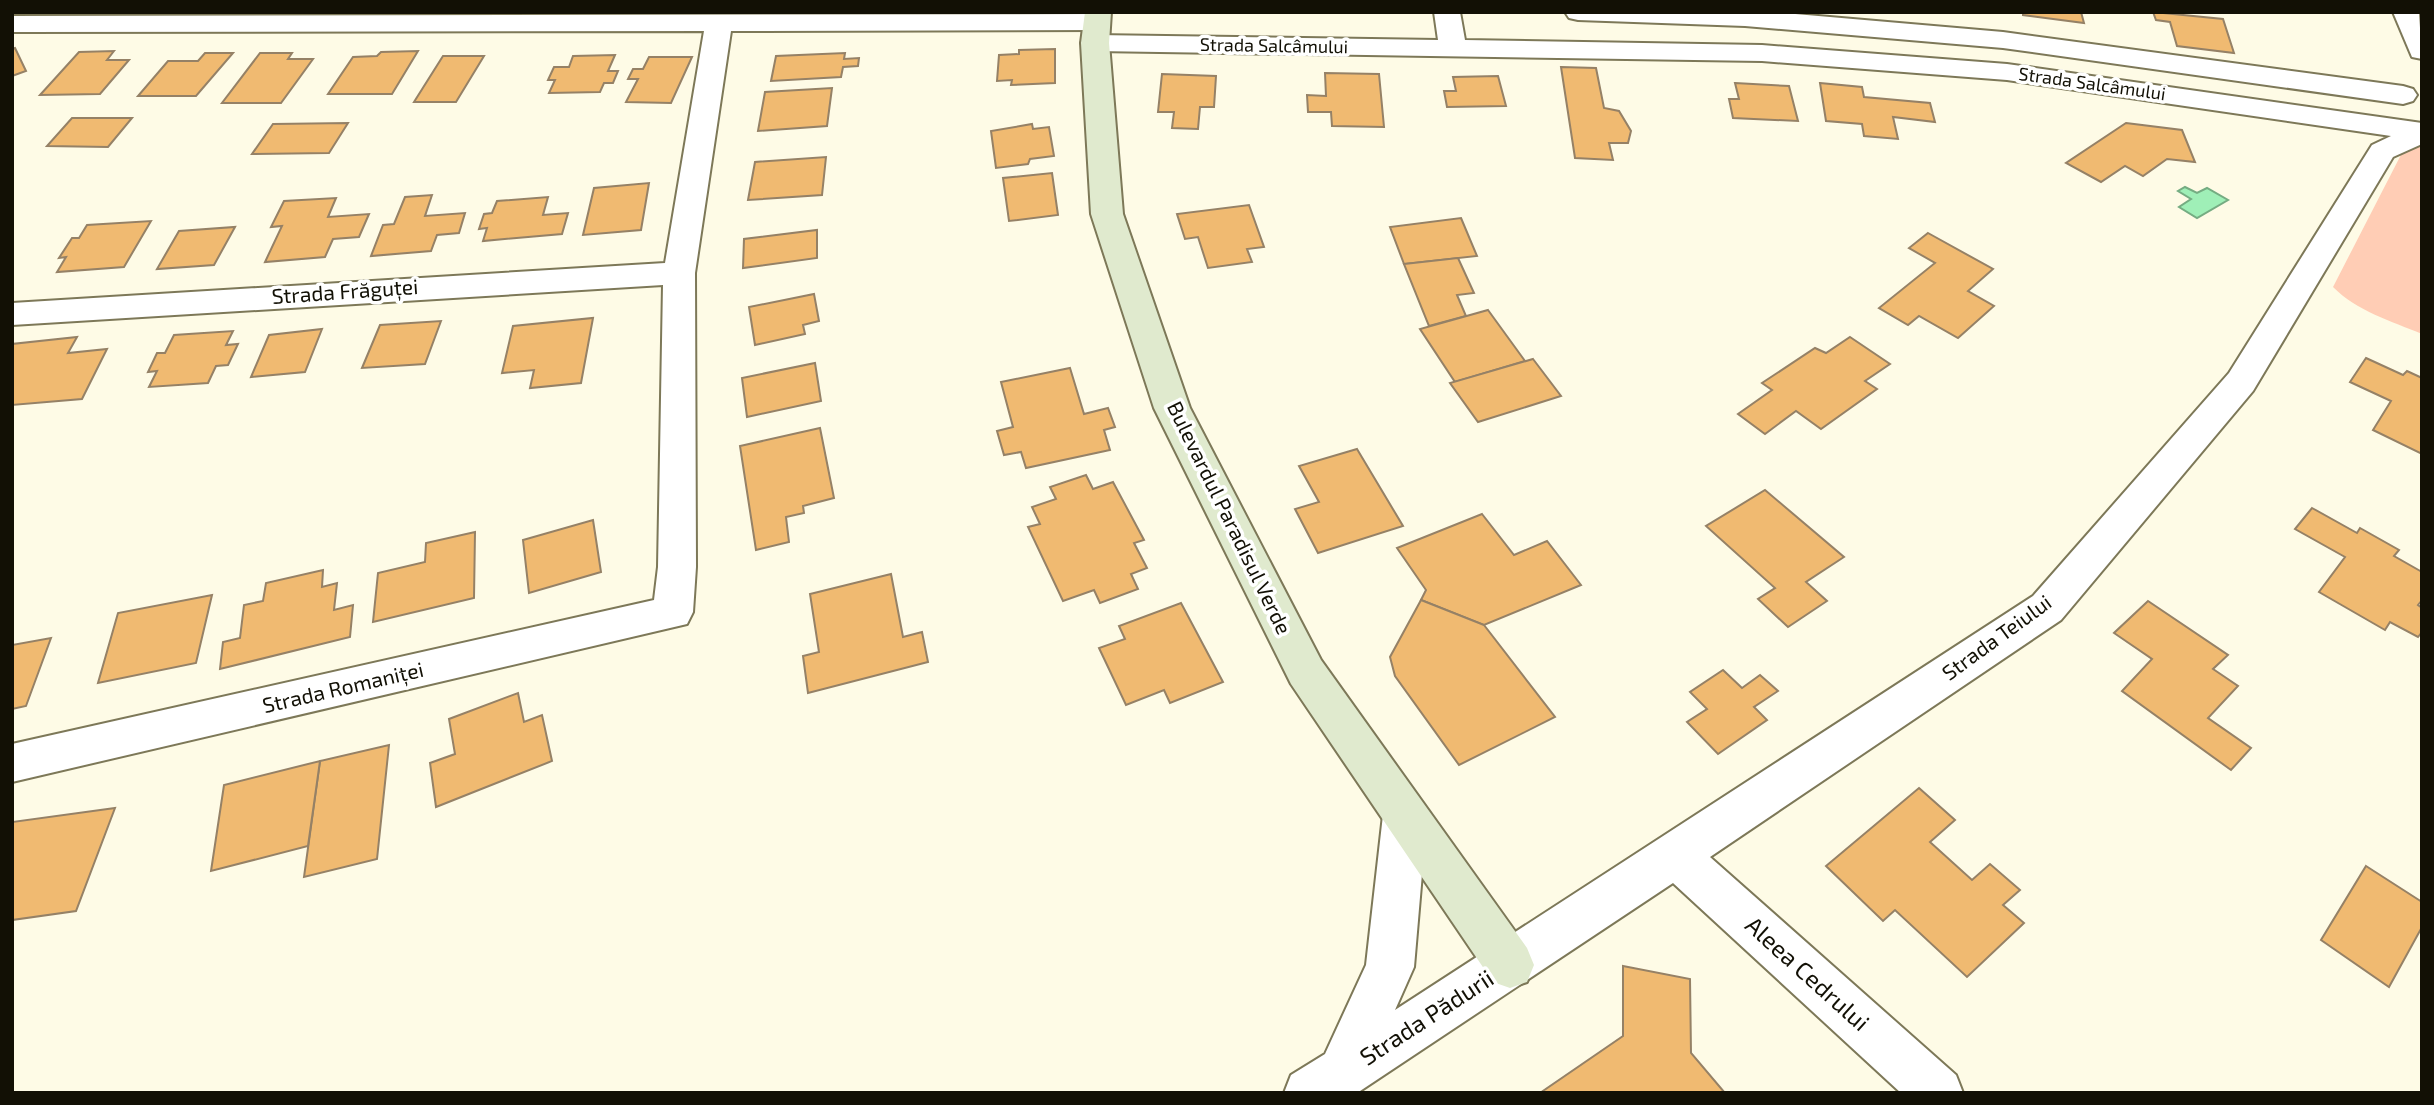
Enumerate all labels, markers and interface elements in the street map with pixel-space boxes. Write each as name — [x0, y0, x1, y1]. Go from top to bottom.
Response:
street label: Strada Salcâmului — [1200, 33, 1348, 57]
street label: Strada Salcâmului — [2017, 62, 2167, 104]
street label: Strada Frăguței — [271, 273, 419, 310]
street label: Bulevardul Paradisul Verde — [1163, 397, 1298, 638]
street label: Strada Teiului — [1937, 589, 2056, 685]
street label: Strada Romaniței — [260, 656, 426, 719]
street label: Aleea Cedrului — [1740, 910, 1876, 1036]
street label: Strada Pădurii — [1354, 963, 1499, 1071]

